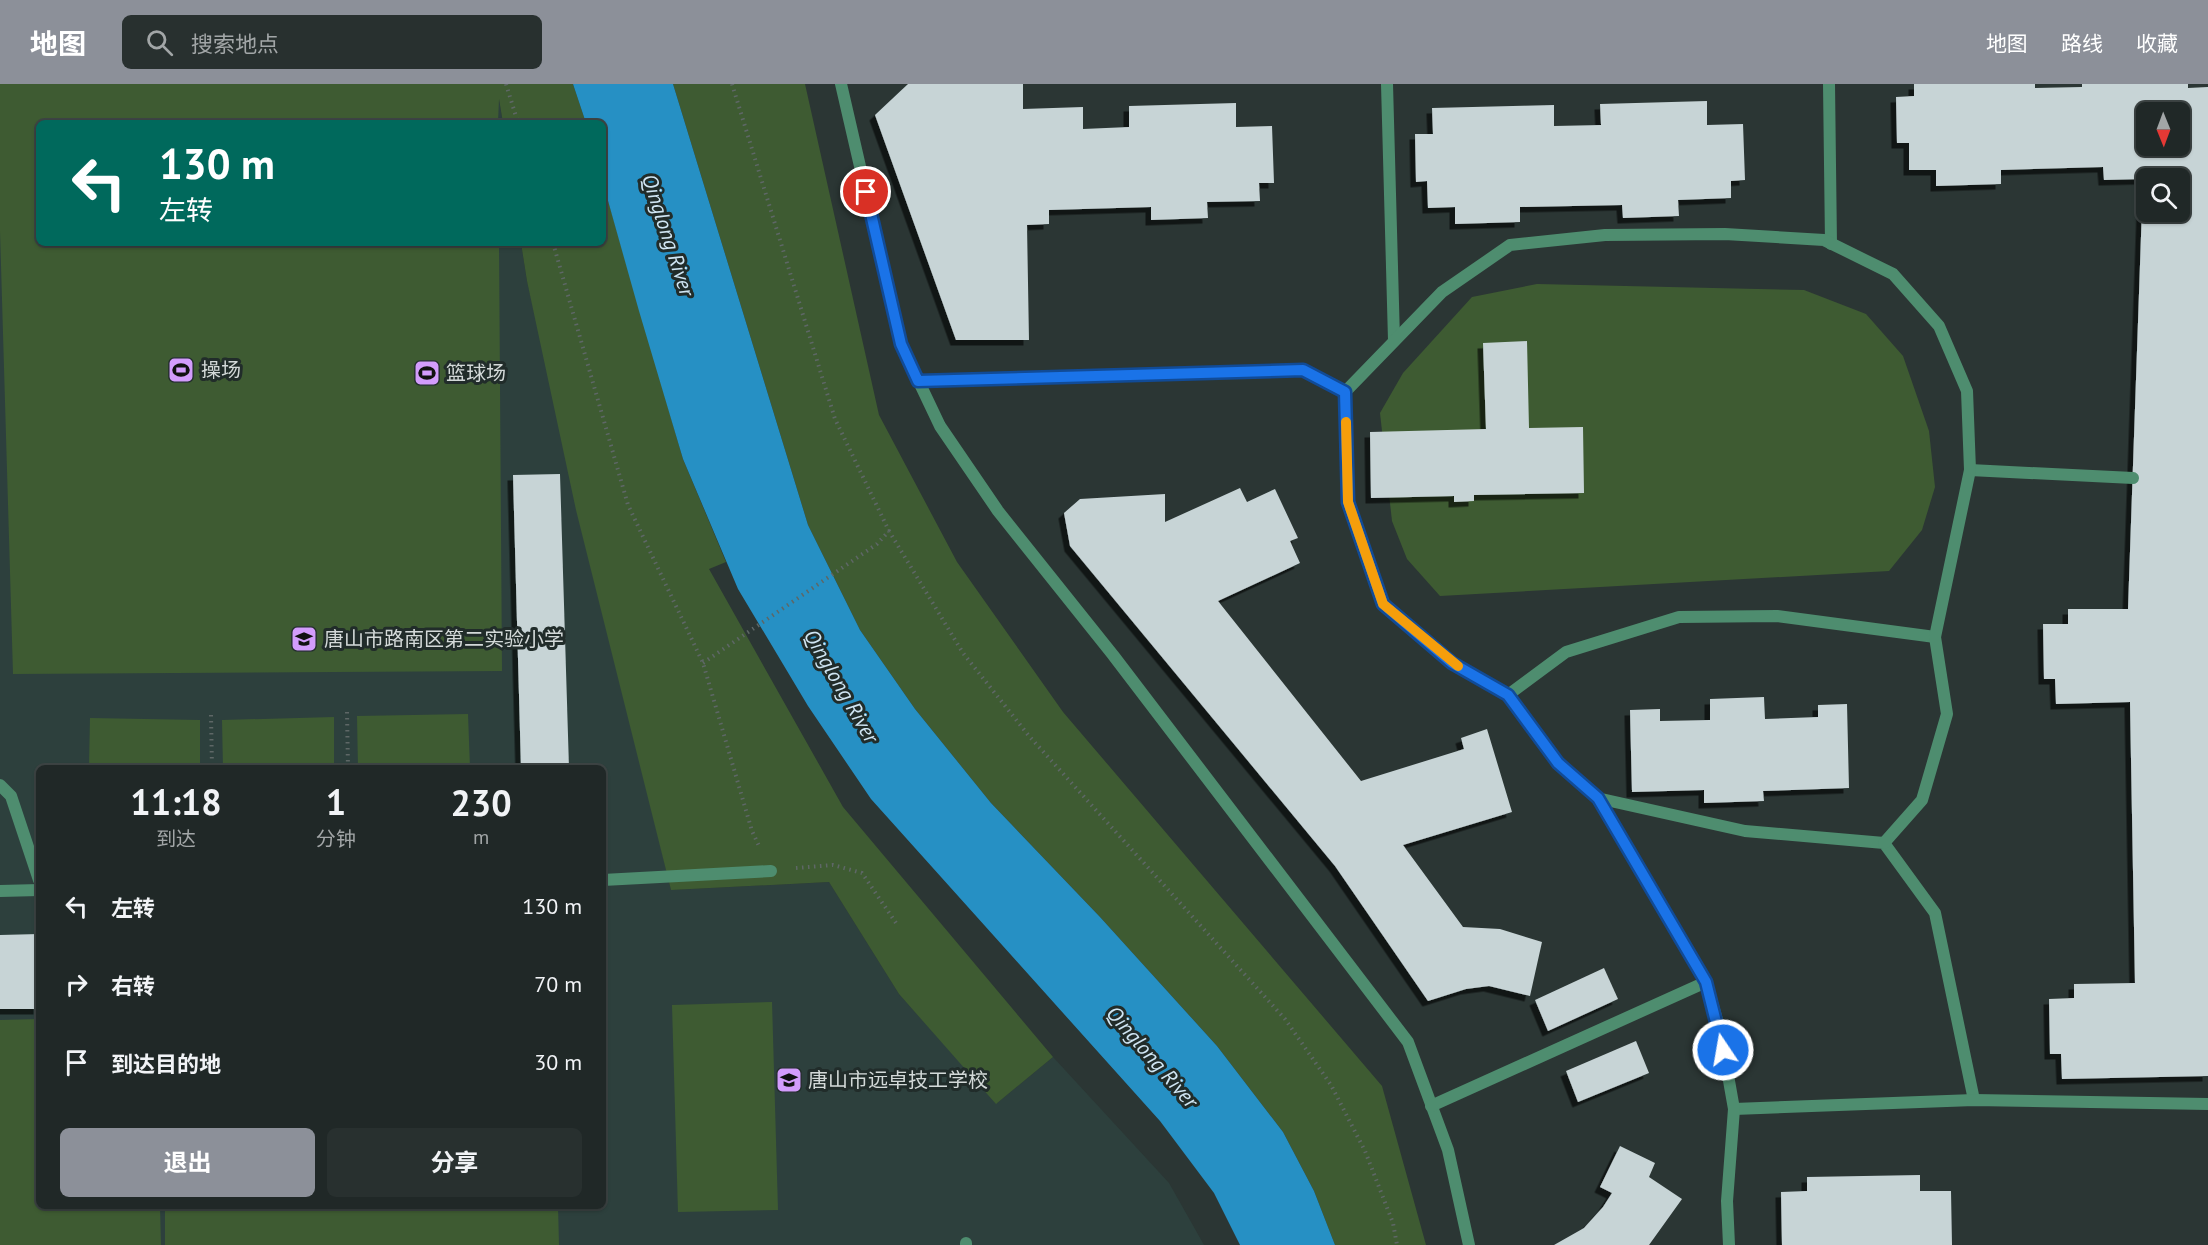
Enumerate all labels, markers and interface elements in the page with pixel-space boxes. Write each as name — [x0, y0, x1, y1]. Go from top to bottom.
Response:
search box — [122, 15, 542, 69]
text: 地图 — [30, 25, 86, 62]
icon: search — [143, 26, 176, 59]
text: 搜索地点 — [191, 30, 279, 58]
text: 地图 — [1986, 30, 2028, 57]
text: 路线 — [2061, 30, 2103, 57]
text: 收藏 — [2136, 30, 2178, 57]
north arrow — [2136, 102, 2190, 156]
map controls — [2136, 102, 2190, 222]
text: 130 m — [159, 136, 275, 191]
icon: left — [60, 144, 138, 222]
pin — [840, 166, 891, 217]
button: search — [2136, 168, 2190, 222]
water label: Qinglong River — [636, 170, 702, 301]
icon: arrive — [849, 175, 882, 208]
text: 左转 — [159, 193, 213, 227]
sports icon: 操场 — [166, 355, 196, 385]
place label: 操场 — [201, 357, 241, 383]
sports icon: 篮球场 — [412, 358, 442, 388]
place label: 篮球场 — [446, 360, 506, 386]
school or university icon: 唐山市路南区第二实验小学 — [289, 624, 319, 654]
water label: Qinglong River — [798, 624, 886, 749]
place label: 唐山市路南区第二实验小学 — [324, 626, 564, 652]
text: 11:18 — [130, 778, 222, 825]
text: 1 — [326, 778, 346, 825]
text: 230 — [450, 779, 512, 826]
text: m — [473, 824, 489, 850]
text: 到达 — [156, 826, 196, 852]
text: 分钟 — [316, 826, 356, 852]
icon: left — [60, 890, 93, 923]
text: 130 m — [522, 892, 582, 920]
text: 左转 — [111, 894, 155, 922]
icon: right — [60, 968, 93, 1001]
text: 70 m — [534, 970, 582, 998]
text: 右转 — [111, 972, 155, 1000]
water label: Qinglong River — [1101, 1000, 1205, 1115]
position arrow — [1691, 1018, 1755, 1082]
icon: arrive — [60, 1046, 93, 1079]
text: 30 m — [534, 1048, 582, 1076]
text: 到达目的地 — [111, 1050, 221, 1078]
school or university icon: 唐山市远卓技工学校 — [774, 1065, 804, 1095]
place label: 唐山市远卓技工学校 — [808, 1067, 988, 1093]
button: 退出 — [60, 1128, 315, 1197]
button: 分享 — [327, 1128, 582, 1197]

